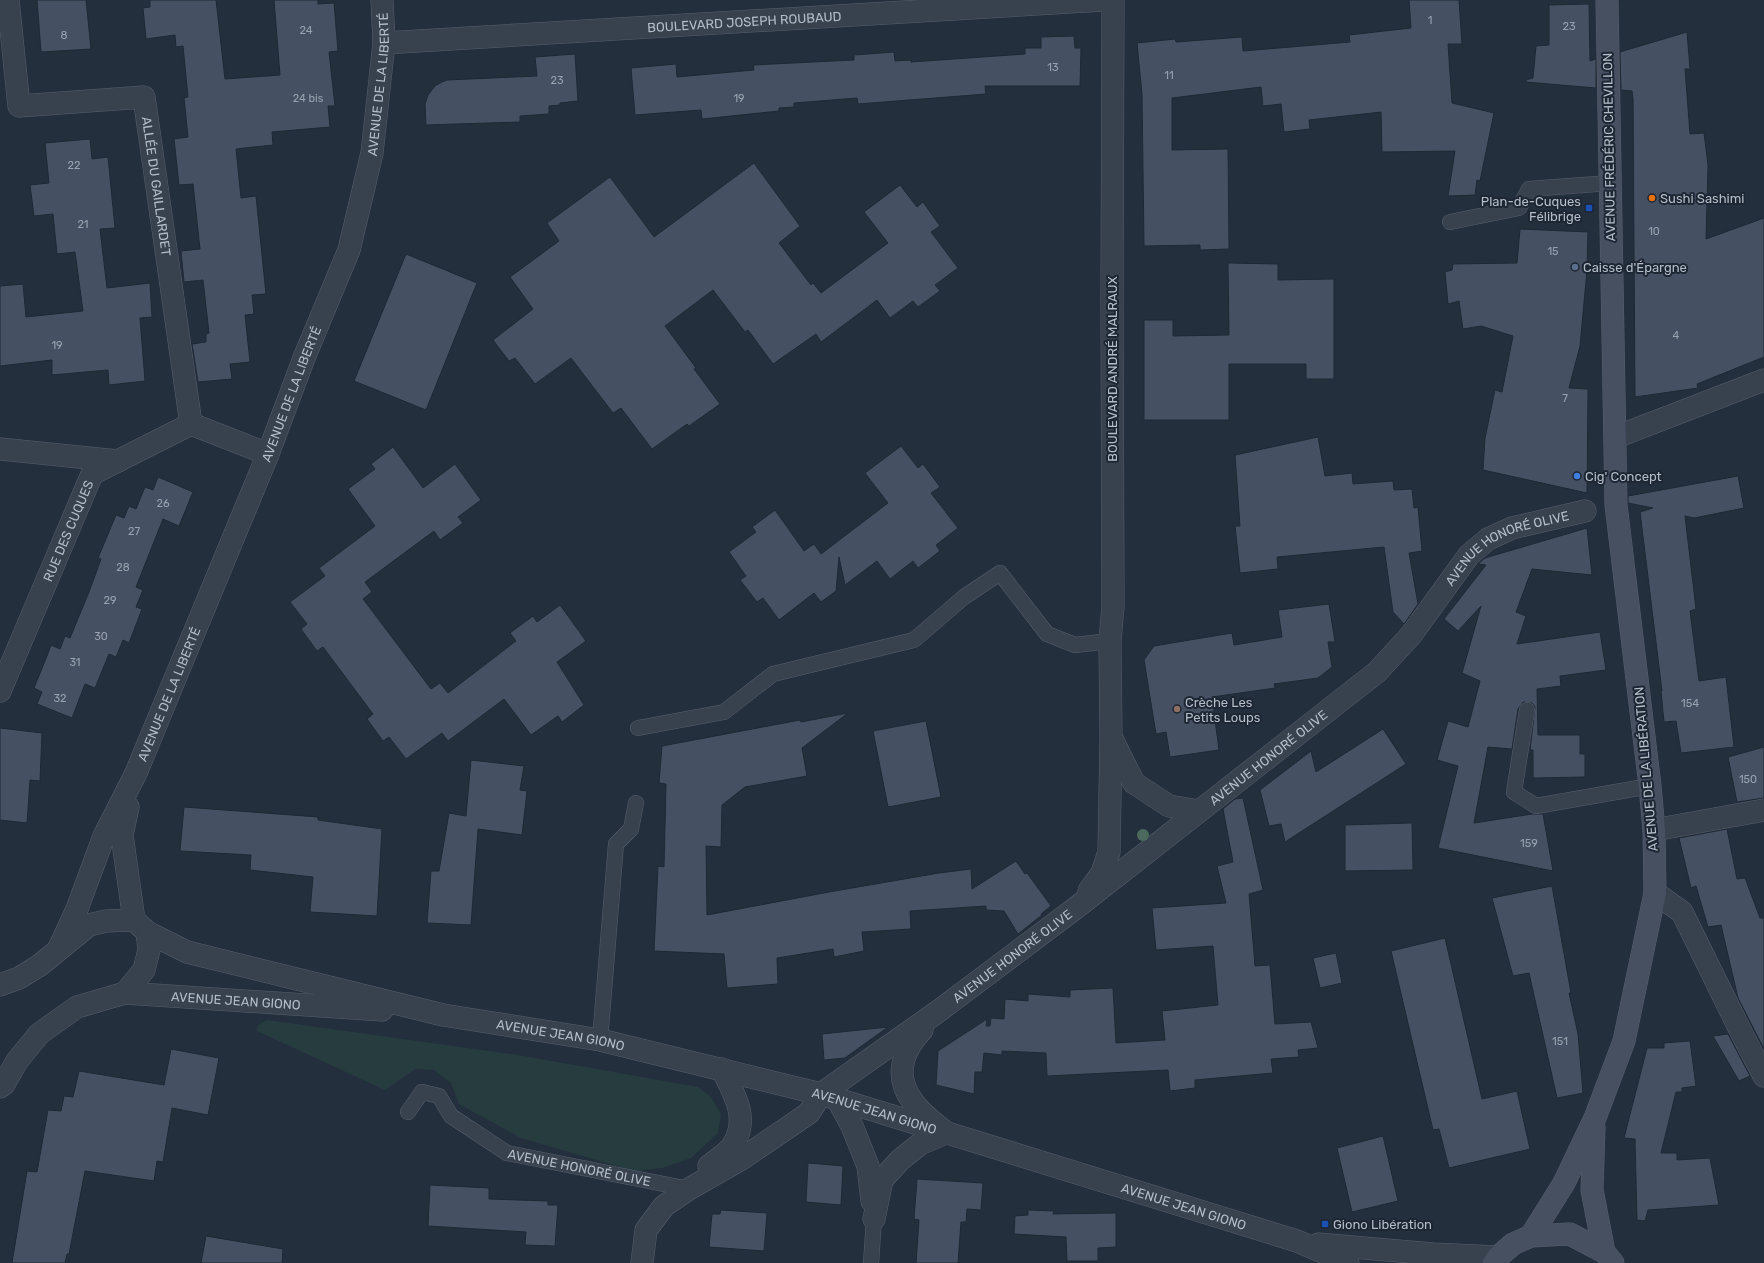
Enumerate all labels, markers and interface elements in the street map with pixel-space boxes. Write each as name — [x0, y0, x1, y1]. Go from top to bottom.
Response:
street label: BOULEVARD JOSEPH ROUBAUD — [647, 8, 842, 35]
street label: AVENUE DE LA LIBERTÉ — [364, 12, 392, 157]
house number: 1 — [1428, 14, 1432, 27]
house number: 23 — [1562, 20, 1576, 33]
house number: 24 — [299, 24, 313, 37]
house number: 8 — [61, 29, 68, 42]
street label: AVENUE FRÉDÉRIC CHEVILLON — [1600, 53, 1618, 241]
house number: 13 — [1047, 61, 1059, 74]
house number: 11 — [1164, 69, 1174, 82]
house number: 23 — [550, 74, 564, 87]
house number: 24 bis — [293, 92, 324, 105]
house number: 19 — [733, 92, 745, 105]
street label: ALLÉE DU GAILLARDET — [139, 115, 174, 257]
house number: 22 — [68, 159, 80, 172]
place label: Sushi Sashimi — [1660, 191, 1744, 206]
marker: Sushi Sashimi — [1647, 193, 1657, 203]
place label: Plan-de-Cuques Félibrige — [1481, 194, 1581, 225]
marker: Plan-de-Cuques Félibrige — [1584, 203, 1594, 213]
house number: 21 — [77, 218, 89, 231]
house number: 10 — [1648, 225, 1660, 238]
house number: 15 — [1547, 245, 1559, 258]
place label: Caisse d'Épargne — [1583, 260, 1687, 276]
marker: Caisse d'Épargne — [1570, 262, 1580, 272]
street label: BOULEVARD ANDRÉ MALRAUX — [1105, 276, 1120, 462]
street label: AVENUE DE LA LIBERTÉ — [258, 324, 324, 464]
house number: 4 — [1673, 329, 1680, 342]
house number: 19 — [51, 339, 63, 352]
house number: 7 — [1562, 392, 1568, 405]
place label: Cig' Concept — [1585, 469, 1662, 485]
marker: Cig' Concept — [1572, 471, 1582, 481]
street label: RUE DES CUQUES — [40, 478, 96, 584]
house number: 26 — [156, 497, 170, 510]
street label: AVENUE HONORÉ OLIVE — [1442, 507, 1570, 589]
house number: 27 — [128, 525, 140, 538]
house number: 28 — [116, 561, 130, 574]
house number: 29 — [104, 594, 116, 607]
street label: AVENUE DE LA LIBERTÉ — [134, 624, 203, 763]
house number: 30 — [94, 630, 108, 643]
house number: 31 — [69, 656, 81, 669]
street label: AVENUE DE LA LIBÉRATION — [1631, 686, 1661, 852]
house number: 32 — [53, 692, 67, 705]
place label: Crèche Les Petits Loups — [1185, 695, 1261, 725]
house number: 154 — [1681, 697, 1699, 710]
marker: Crèche Les Petits Loups — [1172, 704, 1182, 714]
street label: AVENUE HONORÉ OLIVE — [1206, 706, 1330, 808]
house number: 150 — [1739, 773, 1757, 786]
house number: 159 — [1520, 837, 1538, 850]
street label: AVENUE HONORÉ OLIVE — [950, 906, 1075, 1005]
street label: AVENUE JEAN GIONO — [171, 989, 301, 1012]
street label: AVENUE JEAN GIONO — [495, 1016, 626, 1053]
house number: 151 — [1552, 1035, 1568, 1048]
street label: AVENUE JEAN GIONO — [810, 1085, 939, 1137]
street label: AVENUE HONORÉ OLIVE — [507, 1146, 652, 1189]
street label: AVENUE JEAN GIONO — [1120, 1180, 1248, 1232]
place label: Giono Libération — [1333, 1217, 1432, 1232]
marker: Giono Libération — [1320, 1219, 1330, 1229]

